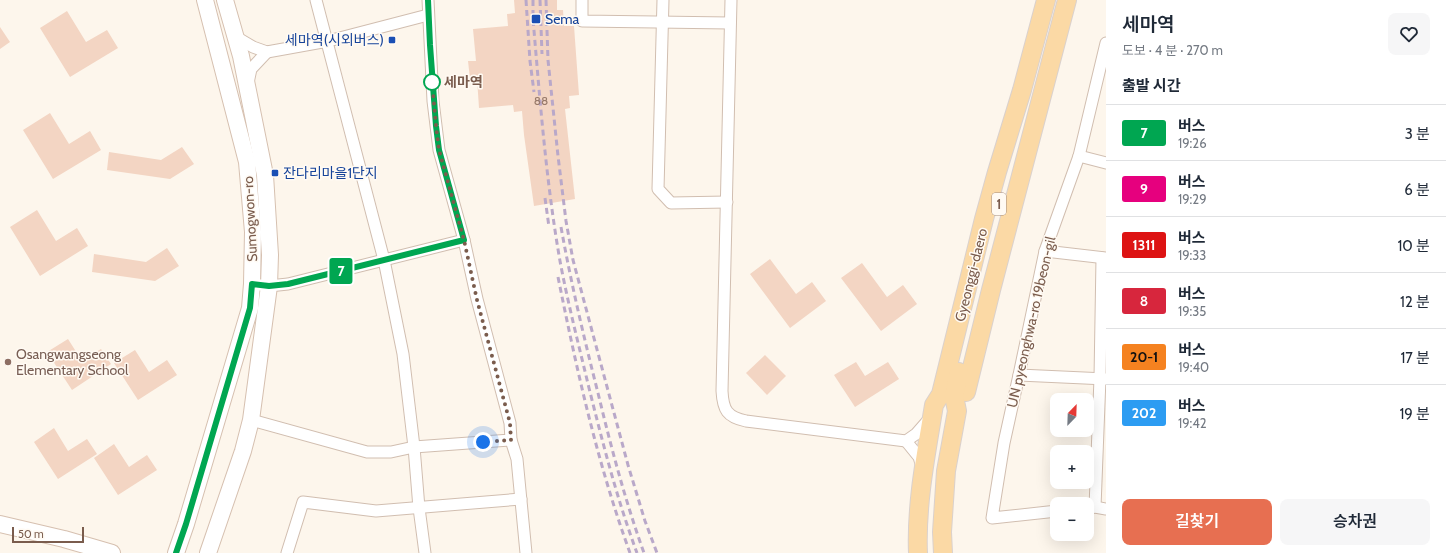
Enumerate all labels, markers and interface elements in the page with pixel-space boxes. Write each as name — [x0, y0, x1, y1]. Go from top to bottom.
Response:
place label: Sema — [545, 10, 580, 28]
marker: Sema — [530, 13, 542, 25]
text: 세마역 — [1122, 13, 1174, 36]
button: heart — [1388, 13, 1430, 55]
place label: 세마역(시외버스) — [285, 31, 384, 49]
marker: 세마역(시외버스) — [387, 35, 397, 45]
text: 도보 · 4 분 · 270 m — [1122, 42, 1223, 58]
marker: 세마역 — [423, 73, 441, 91]
place label: 세마역 — [444, 73, 483, 91]
text: 출발 시간 — [1122, 77, 1181, 95]
house number: 88 — [534, 93, 548, 108]
text: 버스 — [1178, 117, 1206, 135]
text: 7 — [1140, 124, 1148, 142]
text: 3 분 — [1405, 125, 1430, 143]
text: 19:26 — [1178, 135, 1207, 151]
place label: 잔다리마을1단지 — [283, 164, 378, 182]
marker: 잔다리마을1단지 — [270, 168, 280, 178]
text: 버스 — [1178, 173, 1206, 191]
street label: Sumogwon-ro — [239, 175, 261, 262]
text: 9 — [1140, 180, 1148, 198]
text: 6 분 — [1404, 181, 1430, 199]
text: 19:29 — [1178, 191, 1207, 207]
road number: 1 — [992, 193, 1006, 215]
street label: Gyeonggi-daero — [951, 226, 991, 324]
text: 버스 — [1178, 229, 1206, 247]
street label: UN pyeonghwa-ro 19beon-gil — [1003, 234, 1060, 409]
text: 1311 — [1132, 236, 1156, 254]
text: 10 분 — [1397, 237, 1430, 255]
text: 19:33 — [1178, 247, 1206, 263]
line badge: 7 — [328, 258, 354, 284]
text: 7 — [337, 262, 345, 280]
text: 버스 — [1178, 285, 1206, 303]
text: 8 — [1140, 292, 1148, 310]
text: 12 분 — [1400, 293, 1430, 311]
text: 19:35 — [1178, 303, 1206, 319]
text: 버스 — [1178, 341, 1206, 359]
place label: Osangwangseong Elementary School — [16, 345, 129, 379]
text: 20-1 — [1130, 348, 1158, 366]
text: 17 분 — [1400, 349, 1430, 367]
marker: Osangwangseong Elementary School — [3, 357, 13, 367]
text: 19:40 — [1178, 359, 1209, 375]
north arrow — [1050, 393, 1094, 437]
map controls — [1050, 393, 1094, 541]
text: 버스 — [1178, 397, 1206, 415]
text: 202 — [1132, 404, 1156, 422]
text: 19 분 — [1399, 405, 1430, 423]
text: 19:42 — [1178, 415, 1207, 431]
your location — [473, 432, 493, 452]
button: + — [1050, 445, 1094, 489]
button: − — [1050, 497, 1094, 541]
button: 길찾기 — [1122, 499, 1272, 545]
button: 승차권 — [1280, 499, 1430, 545]
scale bar — [12, 525, 84, 544]
text: 50 m — [18, 527, 44, 541]

